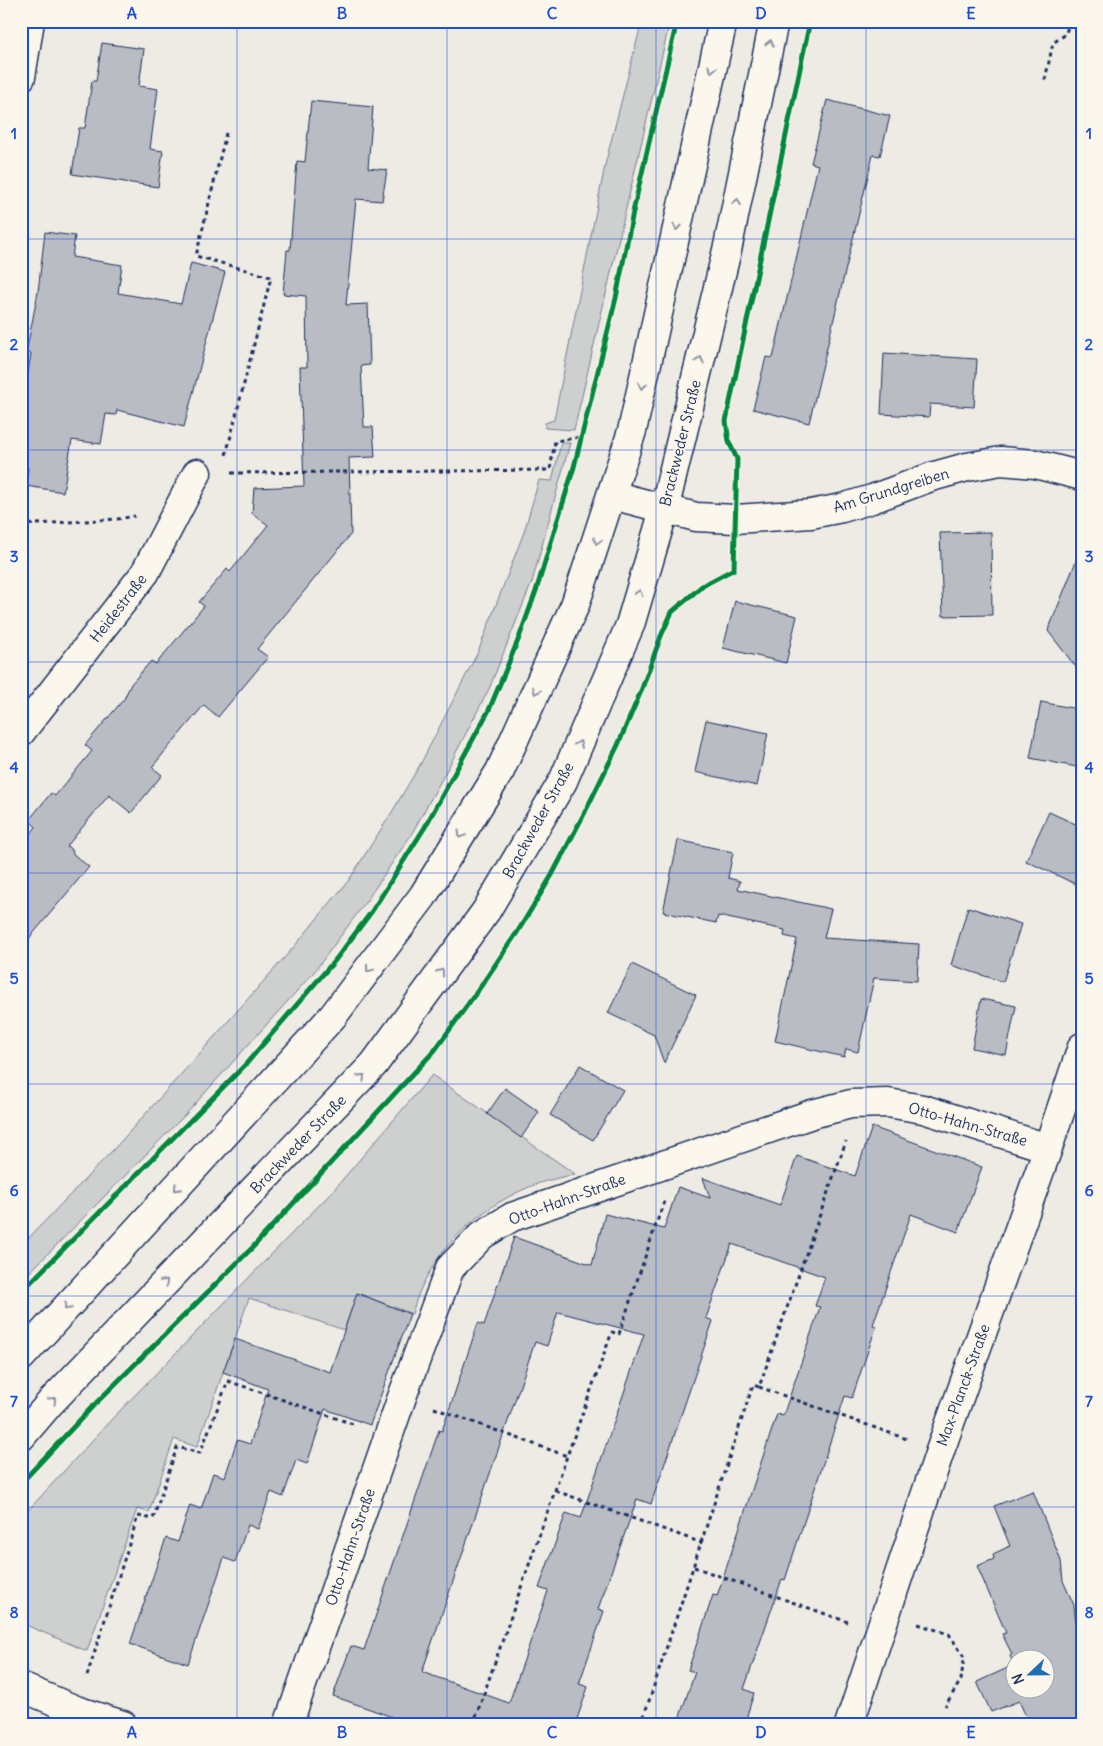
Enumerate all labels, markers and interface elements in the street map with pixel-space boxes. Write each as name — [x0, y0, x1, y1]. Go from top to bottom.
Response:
text: A — [127, 3, 137, 23]
text: B — [337, 3, 348, 23]
text: C — [547, 3, 558, 23]
text: D — [755, 3, 767, 23]
text: E — [966, 3, 976, 23]
one-way arrow — [764, 38, 775, 47]
one-way arrow — [707, 64, 718, 73]
text: 1 — [11, 123, 17, 143]
text: 1 — [1086, 123, 1092, 143]
one-way arrow — [731, 197, 742, 206]
one-way arrow — [672, 223, 683, 232]
text: 2 — [10, 334, 19, 354]
text: 2 — [1085, 334, 1094, 354]
one-way arrow — [694, 356, 705, 365]
street label: Brackweder Straße — [655, 378, 705, 508]
one-way arrow — [637, 382, 648, 391]
street label: Am Grundgreiben — [831, 463, 952, 517]
one-way arrow — [592, 536, 602, 545]
text: 3 — [9, 546, 19, 566]
text: 3 — [1084, 546, 1094, 566]
street label: Heidestraße — [85, 570, 151, 646]
one-way arrow — [634, 589, 644, 597]
one-way arrow — [532, 686, 542, 695]
one-way arrow — [574, 740, 584, 748]
text: 4 — [9, 757, 19, 777]
text: 4 — [1084, 757, 1094, 777]
street label: Brackweder Straße — [498, 759, 578, 881]
one-way arrow — [457, 830, 467, 839]
one-way arrow — [366, 963, 374, 972]
text: 5 — [9, 968, 19, 988]
text: 5 — [1084, 968, 1094, 988]
one-way arrow — [436, 969, 444, 978]
one-way arrow — [357, 1073, 366, 1082]
street label: Brackweder Straße — [246, 1091, 350, 1197]
street label: Otto-Hahn-Straße — [906, 1098, 1030, 1150]
street label: Otto-Hahn-Straße — [506, 1169, 628, 1229]
text: 6 — [9, 1180, 19, 1200]
text: 6 — [1084, 1180, 1094, 1200]
one-way arrow — [174, 1182, 183, 1191]
one-way arrow — [159, 1279, 168, 1288]
one-way arrow — [64, 1302, 73, 1311]
street label: Max-Planck-Straße — [932, 1321, 994, 1449]
text: 7 — [10, 1391, 18, 1411]
text: 7 — [1085, 1391, 1093, 1411]
one-way arrow — [47, 1396, 56, 1405]
street label: Otto-Hahn-Straße — [321, 1486, 379, 1608]
text: 8 — [9, 1602, 19, 1622]
text: 8 — [1084, 1602, 1094, 1622]
north arrow — [1006, 1648, 1056, 1698]
text: N — [1008, 1671, 1028, 1687]
text: A — [127, 1722, 137, 1742]
text: B — [337, 1722, 348, 1742]
text: C — [547, 1722, 558, 1742]
text: D — [755, 1722, 767, 1742]
text: E — [966, 1722, 976, 1742]

